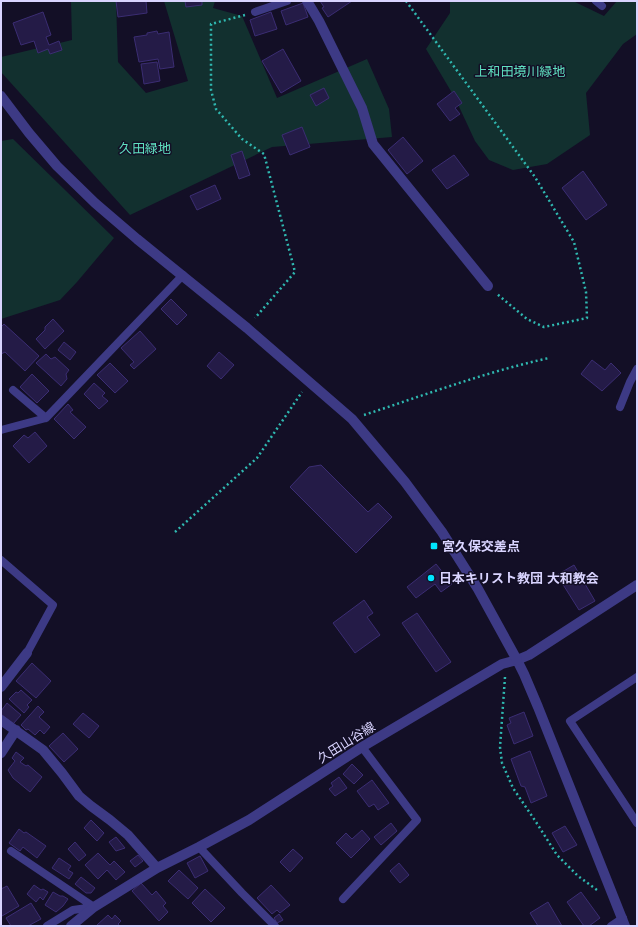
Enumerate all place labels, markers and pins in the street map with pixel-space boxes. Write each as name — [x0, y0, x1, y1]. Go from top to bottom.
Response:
place label: 宮久保交差点 — [442, 539, 520, 554]
marker: 宮久保交差点 — [429, 541, 439, 551]
place label: 日本キリスト教団 大和教会 — [439, 571, 599, 586]
marker: 日本キリスト教団 大和教会 — [426, 573, 436, 583]

